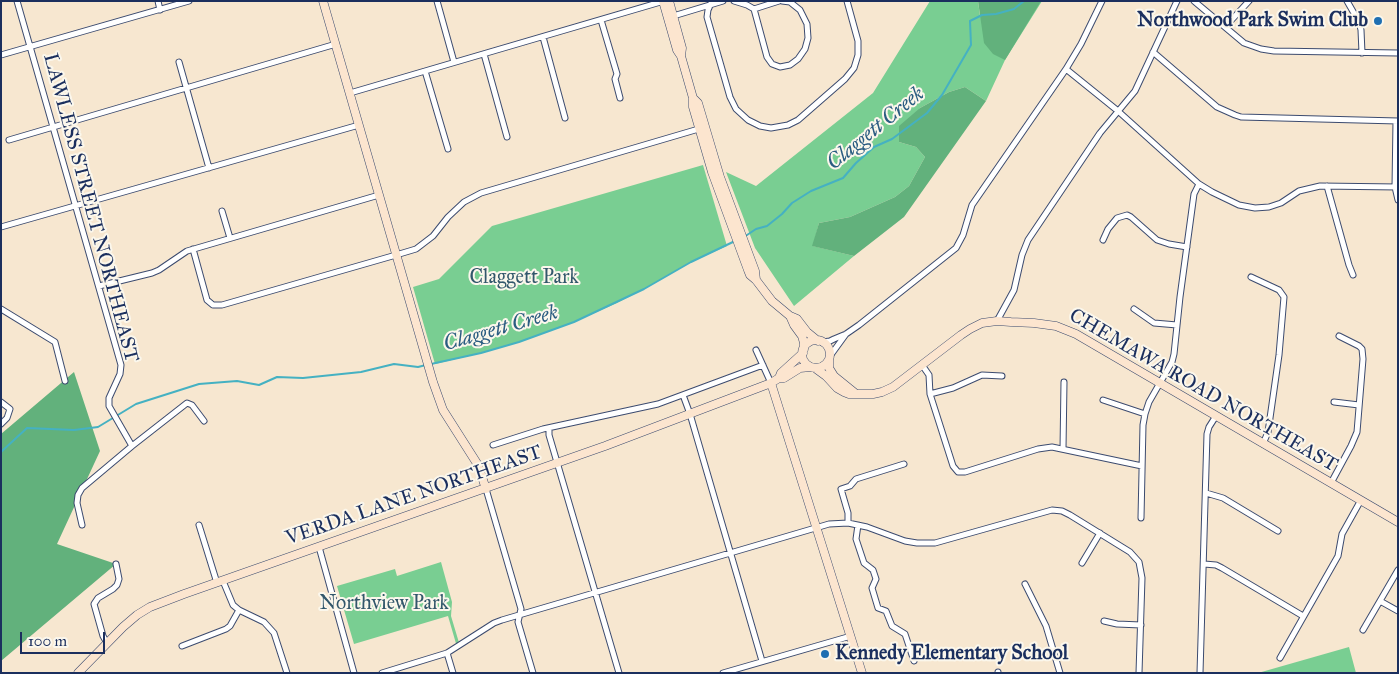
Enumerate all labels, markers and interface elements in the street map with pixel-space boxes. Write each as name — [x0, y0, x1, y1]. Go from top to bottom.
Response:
place label: Northwood Park Swim Club — [1137, 9, 1368, 33]
marker: Northwood Park Swim Club — [1372, 15, 1384, 27]
street label: LAWLESS STREET NORTHEAST — [37, 51, 143, 365]
water label: Claggett Creek — [822, 82, 930, 176]
park label: Claggett Park — [469, 266, 579, 290]
water label: Claggett Creek — [441, 301, 561, 357]
street label: CHEMAWA ROAD NORTHEAST — [1064, 304, 1342, 478]
street label: VERDA LANE NORTHEAST — [283, 441, 545, 551]
park label: Northview Park — [319, 592, 449, 616]
scale bar — [22, 622, 108, 654]
text: 100 m — [28, 632, 67, 650]
place label: Kennedy Elementary School — [835, 642, 1068, 666]
marker: Kennedy Elementary School — [819, 648, 831, 660]

